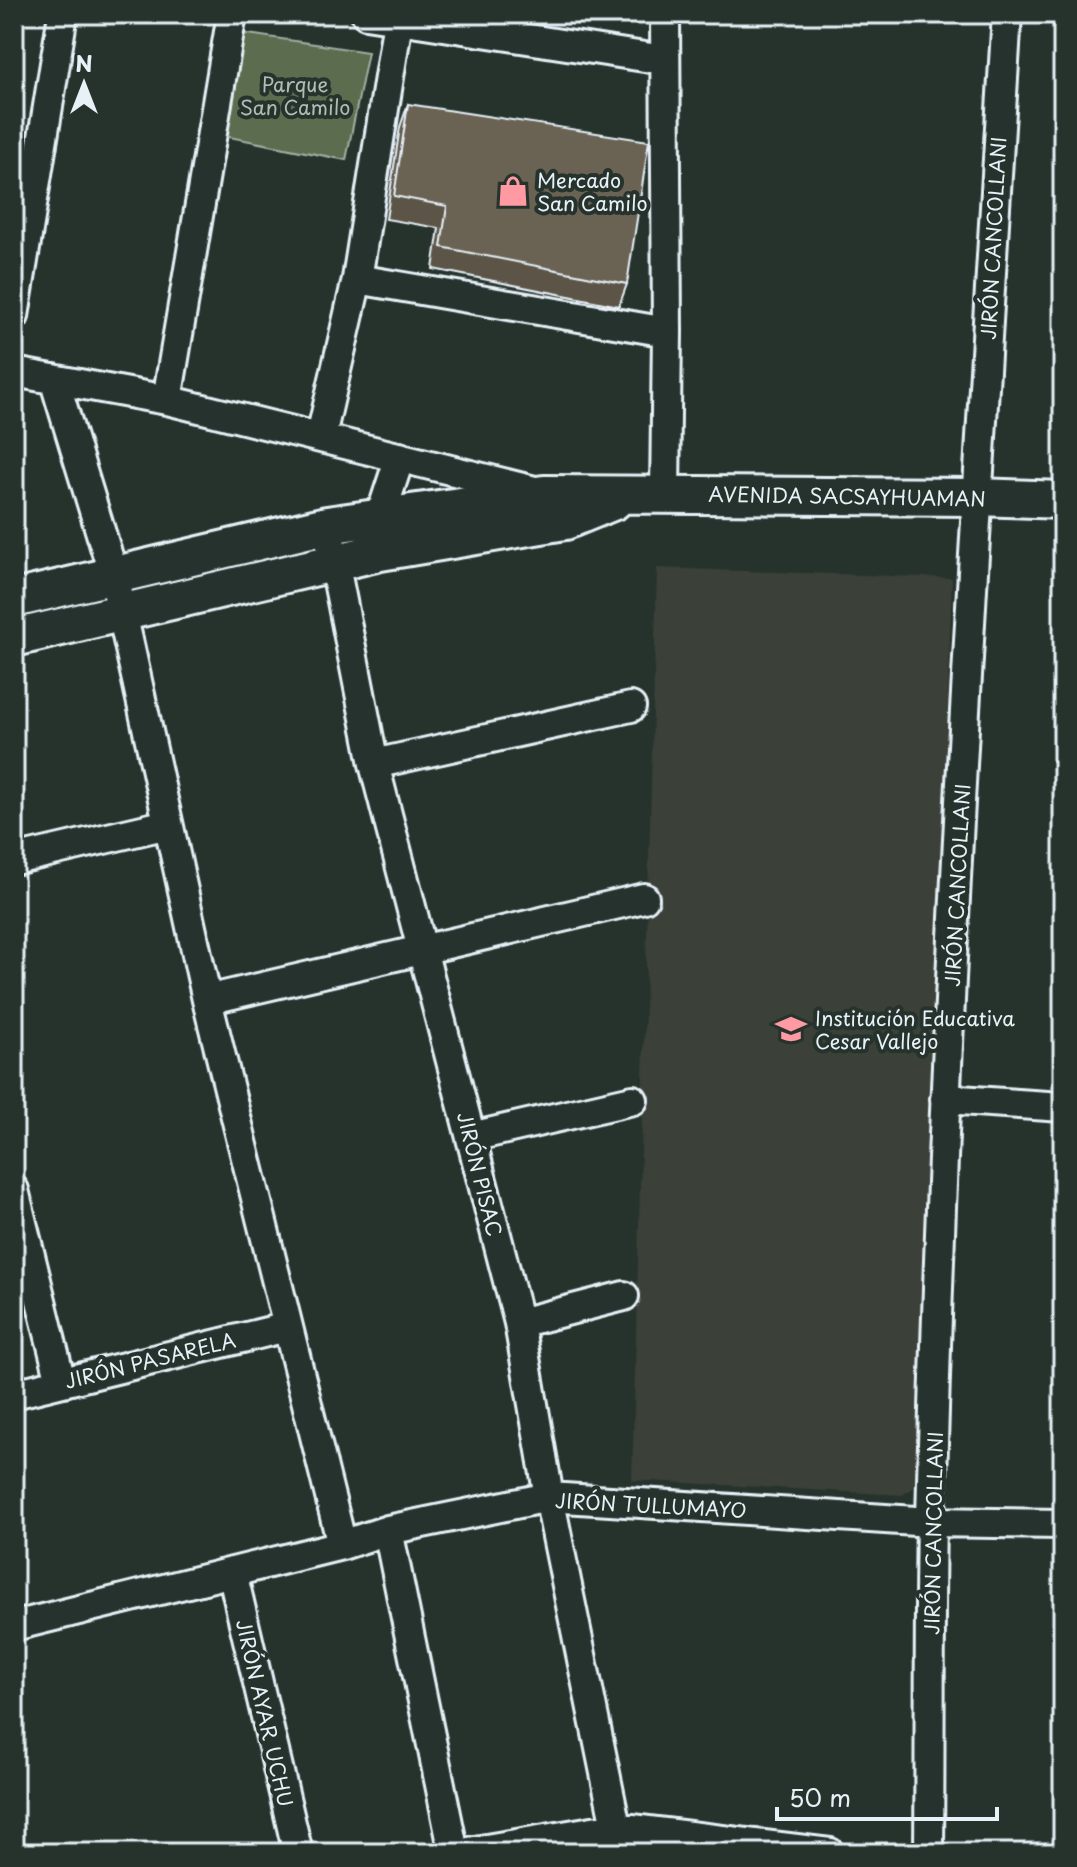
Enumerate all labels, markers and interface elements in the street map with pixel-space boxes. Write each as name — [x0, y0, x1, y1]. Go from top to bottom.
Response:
north arrow — [44, 44, 124, 124]
text: N — [75, 46, 93, 79]
park label: Parque San Camilo — [240, 69, 350, 122]
street label: JIRÓN CANCOLLANI — [973, 136, 1013, 340]
place label: Mercado San Camilo — [537, 165, 648, 218]
shop icon: Mercado San Camilo — [496, 174, 530, 208]
street label: AVENIDA SACSAYHUAMAN — [708, 479, 986, 513]
street label: JIRÓN CANCOLLANI — [937, 783, 977, 987]
place label: Institución Educativa Cesar Vallejo — [815, 1003, 1015, 1056]
school or university icon: Institución Educativa Cesar Vallejo — [774, 1012, 808, 1046]
street label: JIRÓN PISAC — [450, 1109, 510, 1239]
street label: JIRÓN PASARELA — [62, 1324, 238, 1396]
street label: JIRÓN CANCOLLANI — [916, 1431, 950, 1635]
street label: JIRÓN TULLUMAYO — [554, 1485, 748, 1525]
street label: JIRÓN AYAR UCHU — [229, 1616, 301, 1810]
scale bar — [777, 1771, 997, 1821]
text: 50 m — [789, 1779, 851, 1815]

